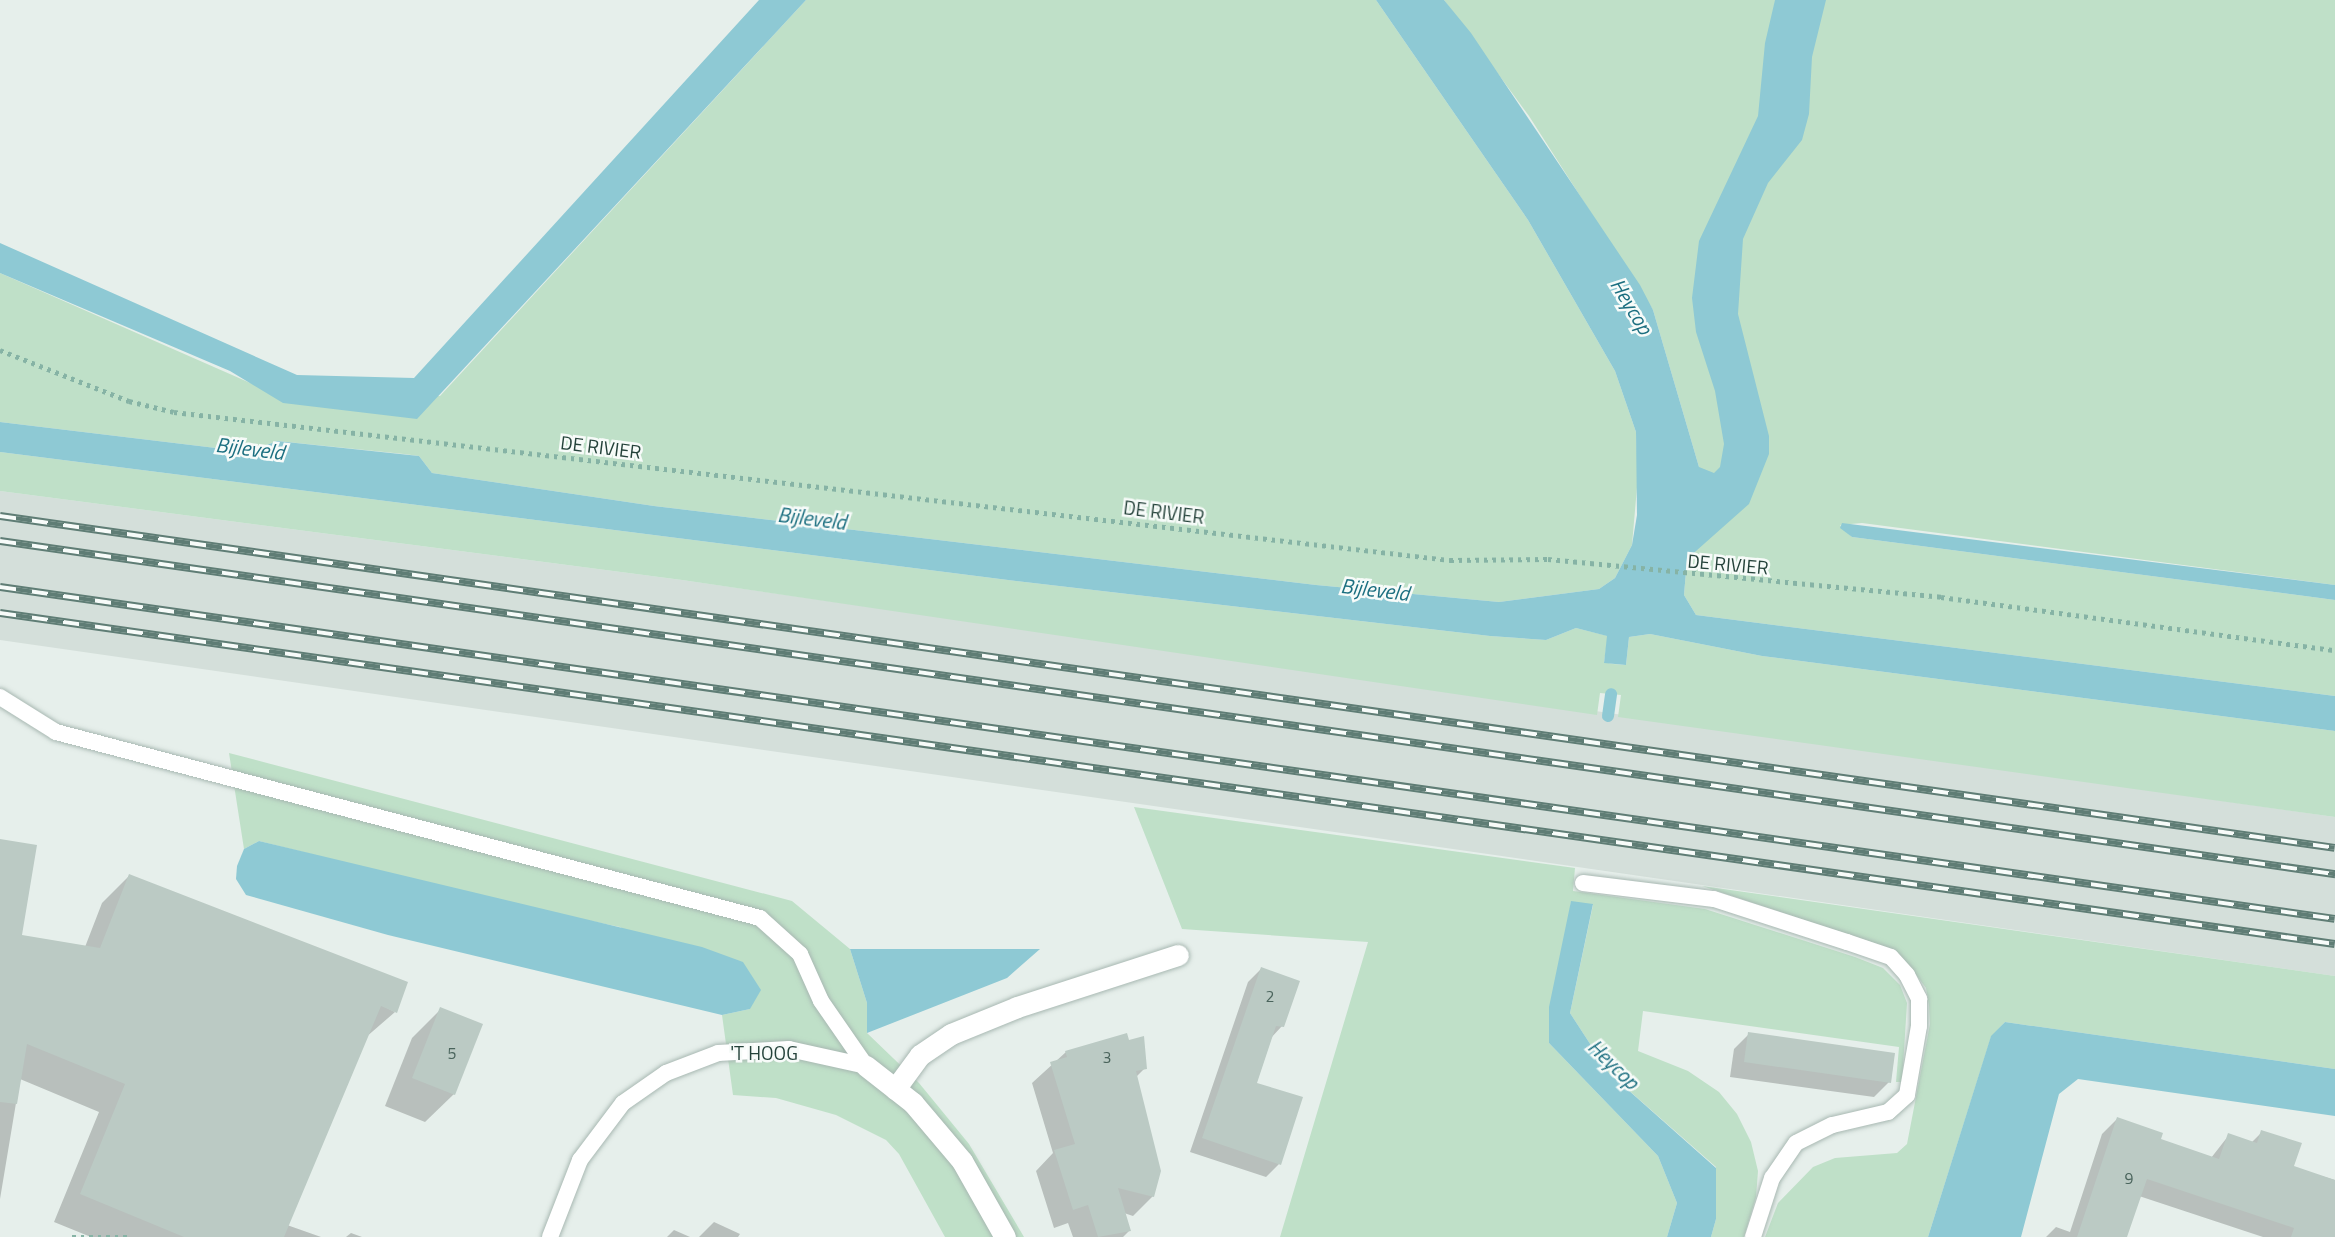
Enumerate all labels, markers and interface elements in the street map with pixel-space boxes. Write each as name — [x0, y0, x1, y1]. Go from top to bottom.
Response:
water label: Heycop — [1605, 273, 1659, 339]
water label: Bijleveld — [214, 431, 286, 465]
street label: DE RIVIER — [559, 431, 643, 463]
street label: DE RIVIER — [1122, 496, 1206, 528]
water label: Bijleveld — [776, 501, 848, 535]
street label: DE RIVIER — [1687, 549, 1769, 579]
water label: Bijleveld — [1339, 572, 1411, 606]
house number: 2 — [1266, 986, 1274, 1006]
water label: Heycop — [1583, 1034, 1645, 1094]
street label: 'T HOOG — [730, 1042, 798, 1064]
house number: 5 — [448, 1043, 456, 1063]
house number: 3 — [1103, 1047, 1111, 1067]
house number: 9 — [2125, 1168, 2133, 1188]

